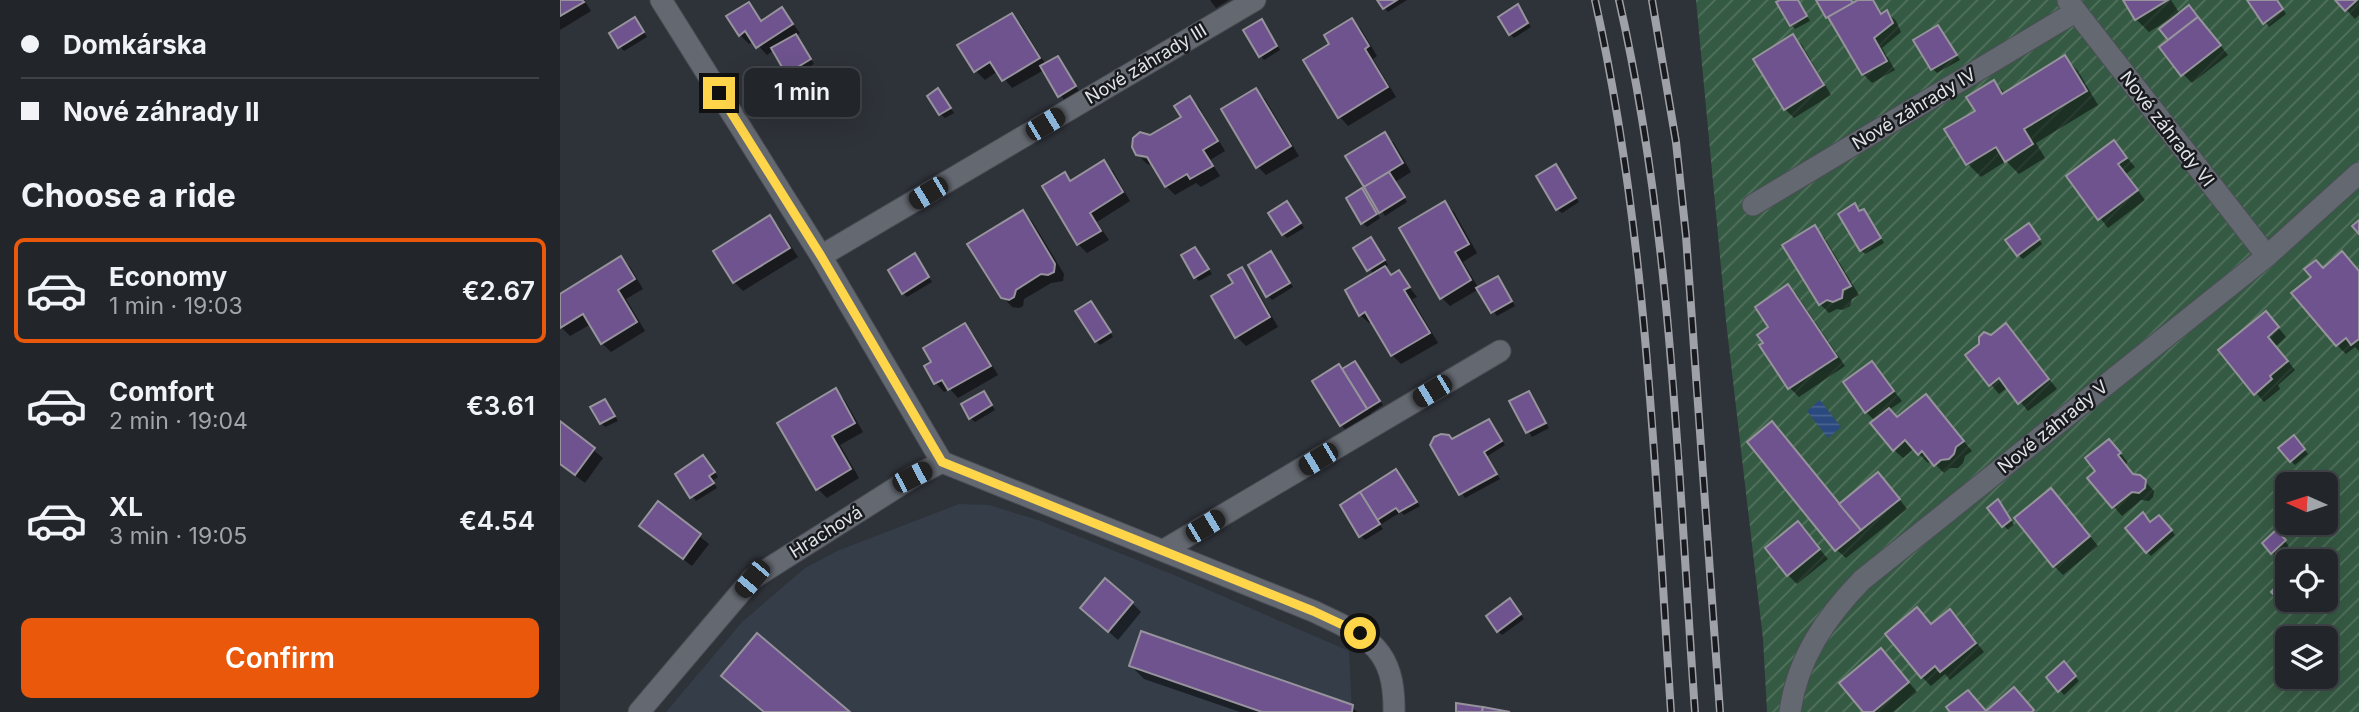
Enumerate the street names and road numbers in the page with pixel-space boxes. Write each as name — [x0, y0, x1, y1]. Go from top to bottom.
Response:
street label: Nové záhrady III — [1081, 19, 1210, 108]
street label: Nové záhrady IV — [1848, 63, 1979, 154]
street label: Nové záhrady VI — [2116, 67, 2219, 190]
street label: Nové záhrady V — [1993, 376, 2112, 477]
street label: Hrachová — [786, 501, 866, 562]

